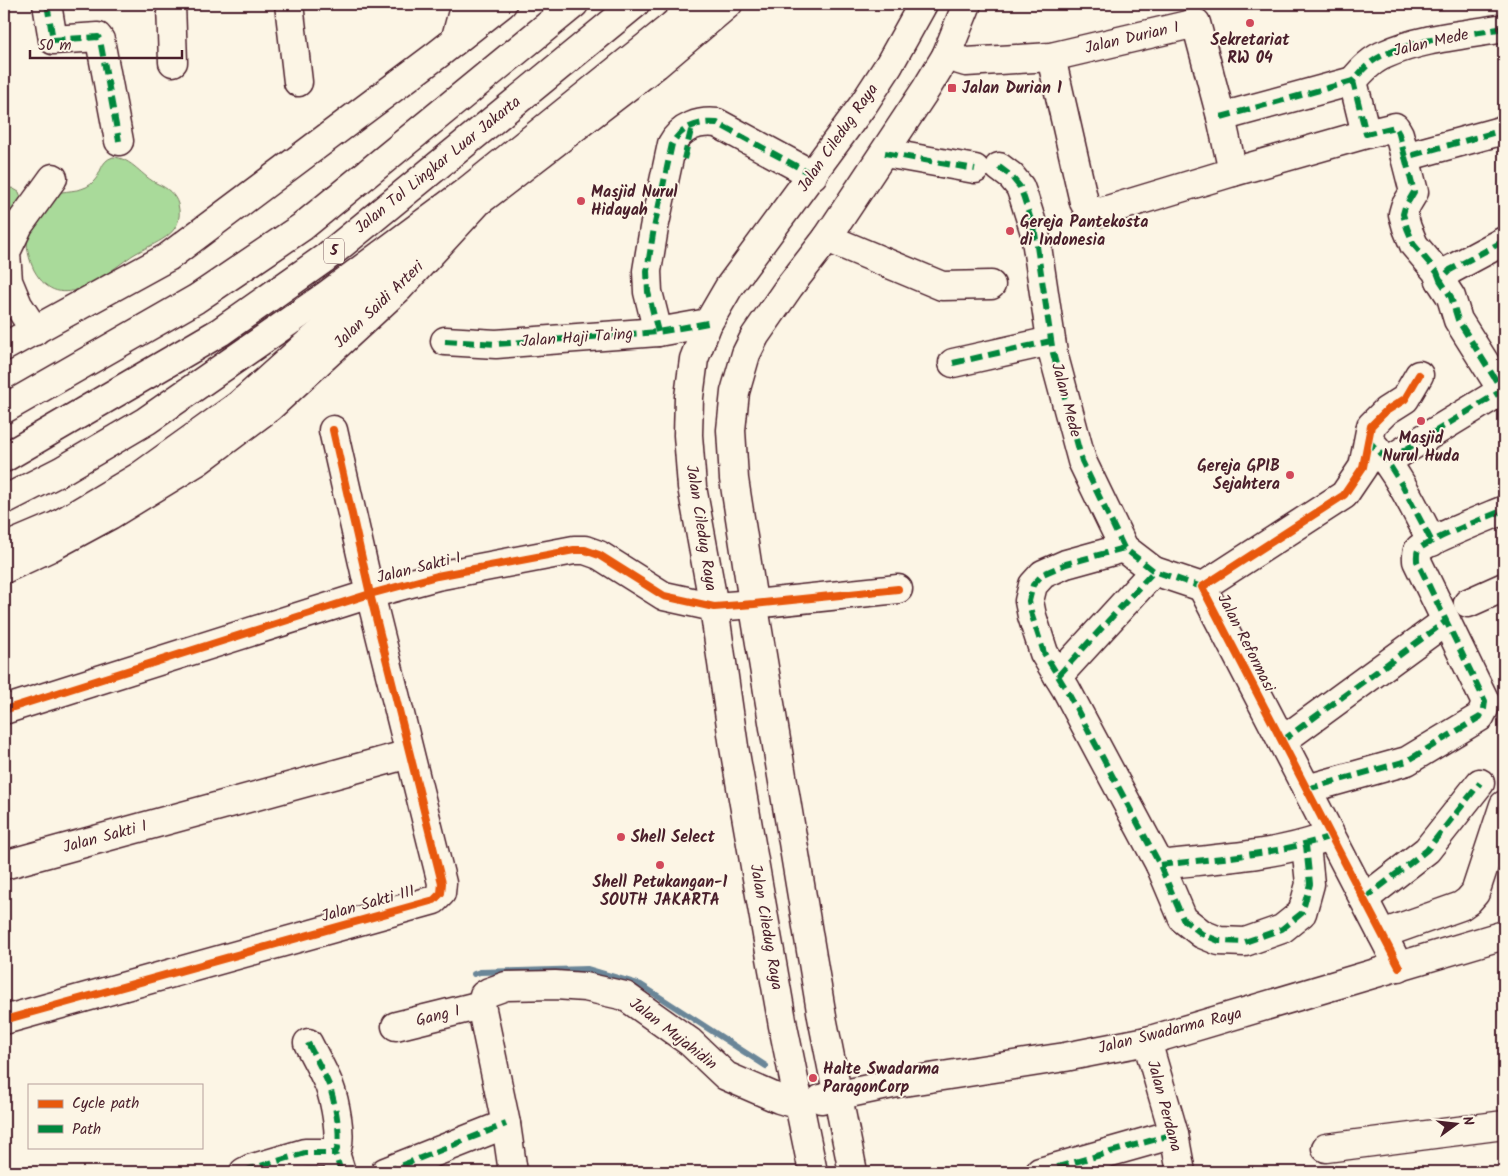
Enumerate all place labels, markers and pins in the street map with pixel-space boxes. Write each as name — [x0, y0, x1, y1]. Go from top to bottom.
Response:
marker: Sekretariat RW 04 — [1244, 17, 1256, 29]
place label: Sekretariat RW 04 — [1211, 28, 1290, 71]
place label: Jalan Durian 1 — [962, 76, 1062, 101]
marker: Jalan Durian 1 — [946, 82, 958, 94]
place label: Masjid Nurul Hidayah — [591, 180, 678, 223]
marker: Masjid Nurul Hidayah — [575, 195, 587, 207]
place label: Gereja Pantekosta di Indonesia — [1020, 210, 1148, 253]
marker: Gereja Pantekosta di Indonesia — [1004, 225, 1016, 237]
marker: Masjid Nurul Huda — [1415, 415, 1427, 427]
place label: Masjid Nurul Huda — [1383, 426, 1459, 469]
place label: Gereja GPIB Sejahtera — [1197, 454, 1280, 497]
marker: Gereja GPIB Sejahtera — [1284, 469, 1296, 481]
place label: Shell Select — [631, 825, 716, 850]
marker: Shell Select — [615, 831, 627, 843]
marker: Shell Petukangan-1 SOUTH JAKARTA — [654, 859, 666, 871]
place label: Shell Petukangan-1 SOUTH JAKARTA — [593, 870, 728, 913]
place label: Halte Swadarma ParagonCorp — [823, 1057, 939, 1100]
marker: Halte Swadarma ParagonCorp — [807, 1072, 819, 1084]

